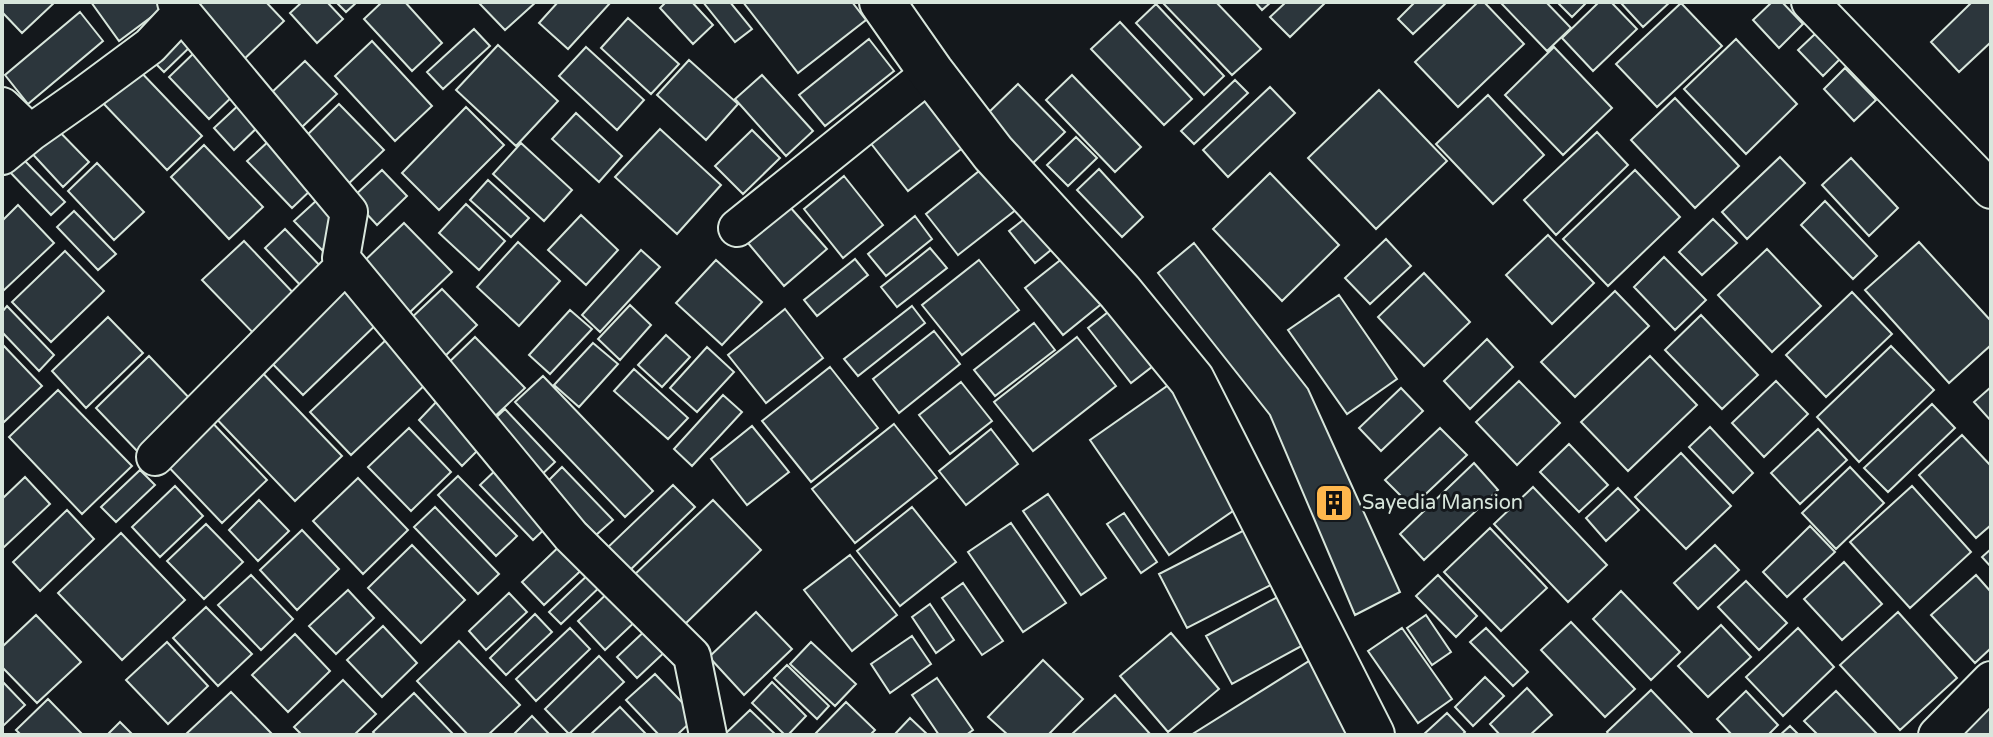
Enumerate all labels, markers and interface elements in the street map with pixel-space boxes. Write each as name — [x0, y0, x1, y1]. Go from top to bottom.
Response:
building icon: Sayedia Mansion — [1313, 482, 1355, 524]
place label: Sayedia Mansion — [1362, 491, 1523, 515]

